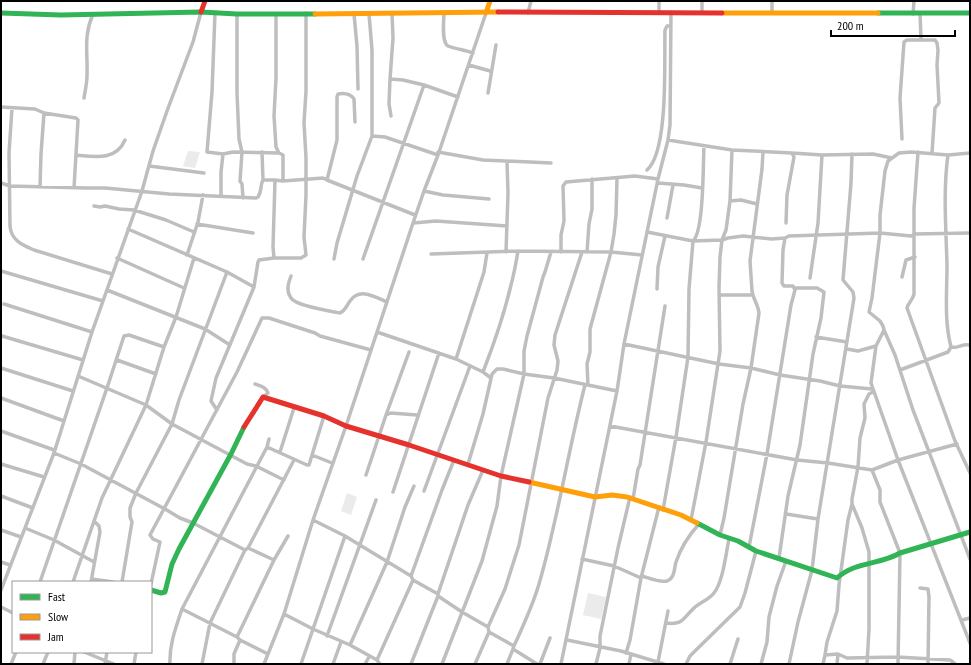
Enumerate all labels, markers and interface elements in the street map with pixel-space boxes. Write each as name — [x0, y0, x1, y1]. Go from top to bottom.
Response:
scale bar — [831, 12, 955, 38]
text: 200 m — [837, 18, 864, 33]
legend — [12, 581, 152, 653]
text: Fast — [48, 589, 66, 604]
text: Slow — [48, 609, 69, 624]
text: Jam — [47, 629, 64, 644]

